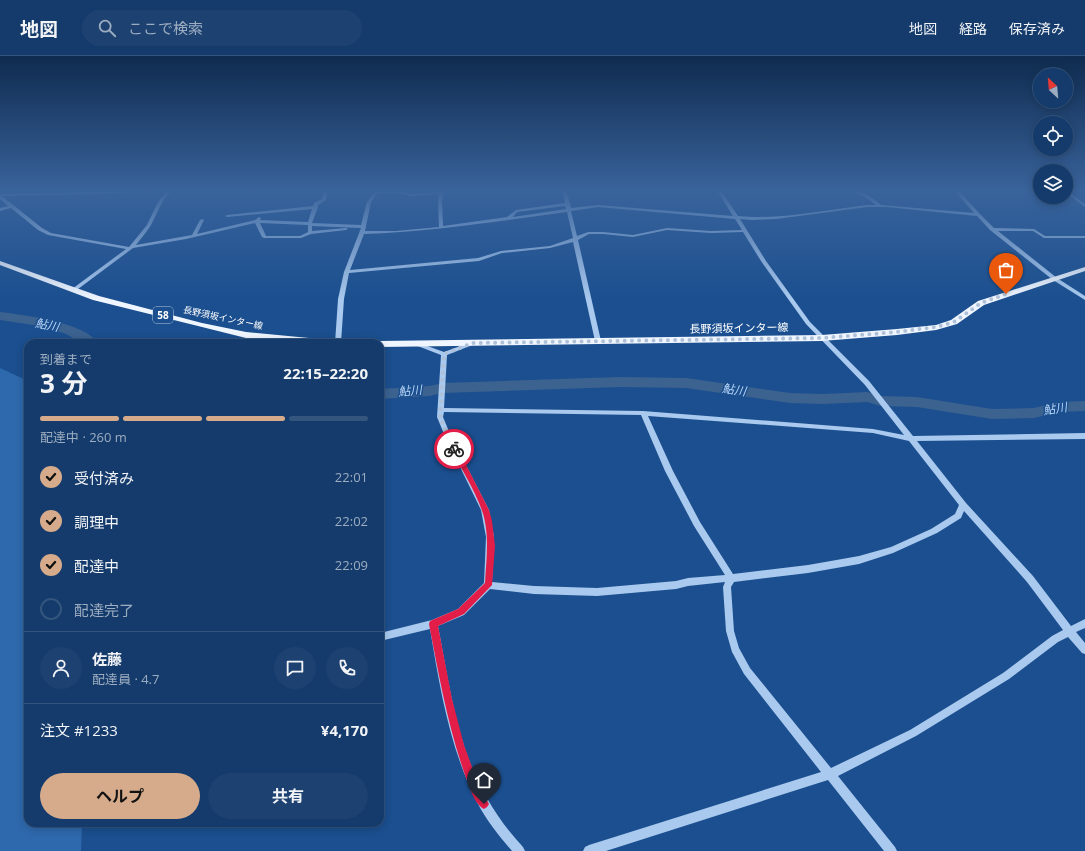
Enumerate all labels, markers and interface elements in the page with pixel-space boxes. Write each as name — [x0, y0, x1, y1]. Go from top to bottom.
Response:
search box — [82, 10, 362, 46]
text: 地図 — [20, 16, 58, 42]
icon: search — [96, 17, 118, 39]
text: ここで検索 — [128, 18, 203, 38]
text: 地図 — [909, 19, 937, 38]
text: 経路 — [959, 19, 987, 38]
text: 保存済み — [1009, 19, 1065, 38]
north arrow — [1033, 68, 1073, 108]
map controls — [1033, 68, 1073, 204]
button: locate — [1033, 116, 1073, 156]
button: layers — [1033, 164, 1073, 204]
pin — [989, 253, 1023, 294]
icon: bag — [995, 259, 1017, 281]
street label: 長野須坂インター線 — [182, 303, 265, 332]
road number: 58 — [153, 307, 173, 323]
water label: 鮎川 — [34, 314, 62, 336]
street label: 長野須坂インター線 — [689, 319, 789, 336]
text: 到着まで — [40, 350, 92, 368]
text: 22:15–22:20 — [283, 363, 368, 383]
text: 3 分 — [40, 365, 88, 401]
water label: 鮎川 — [721, 379, 749, 400]
water label: 鮎川 — [397, 381, 425, 400]
water label: 鮎川 — [1042, 398, 1070, 419]
text: 配達中 · 260 m — [40, 428, 127, 446]
courier — [434, 429, 474, 469]
icon: bike — [443, 438, 465, 460]
icon: check — [40, 466, 62, 488]
text: 受付済み — [74, 468, 134, 488]
text: 22:01 — [335, 468, 368, 486]
icon: check — [40, 510, 62, 532]
text: 調理中 — [74, 512, 119, 532]
text: 22:02 — [335, 512, 368, 530]
icon: check — [40, 554, 62, 576]
text: 配達中 — [74, 556, 119, 576]
text: 22:09 — [335, 556, 368, 574]
text: 配達完了 — [74, 600, 134, 620]
button: person — [40, 647, 82, 689]
button: chat — [274, 647, 316, 689]
button: phone — [326, 647, 368, 689]
text: 佐藤 — [92, 649, 122, 669]
text: 配達員 · 4.7 — [92, 670, 159, 688]
text: 注文 #1233 — [40, 720, 118, 740]
text: ¥4,170 — [321, 720, 368, 740]
pin — [467, 763, 501, 804]
icon: home — [473, 769, 495, 791]
button: ヘルプ — [40, 773, 200, 819]
button: 共有 — [208, 773, 368, 819]

